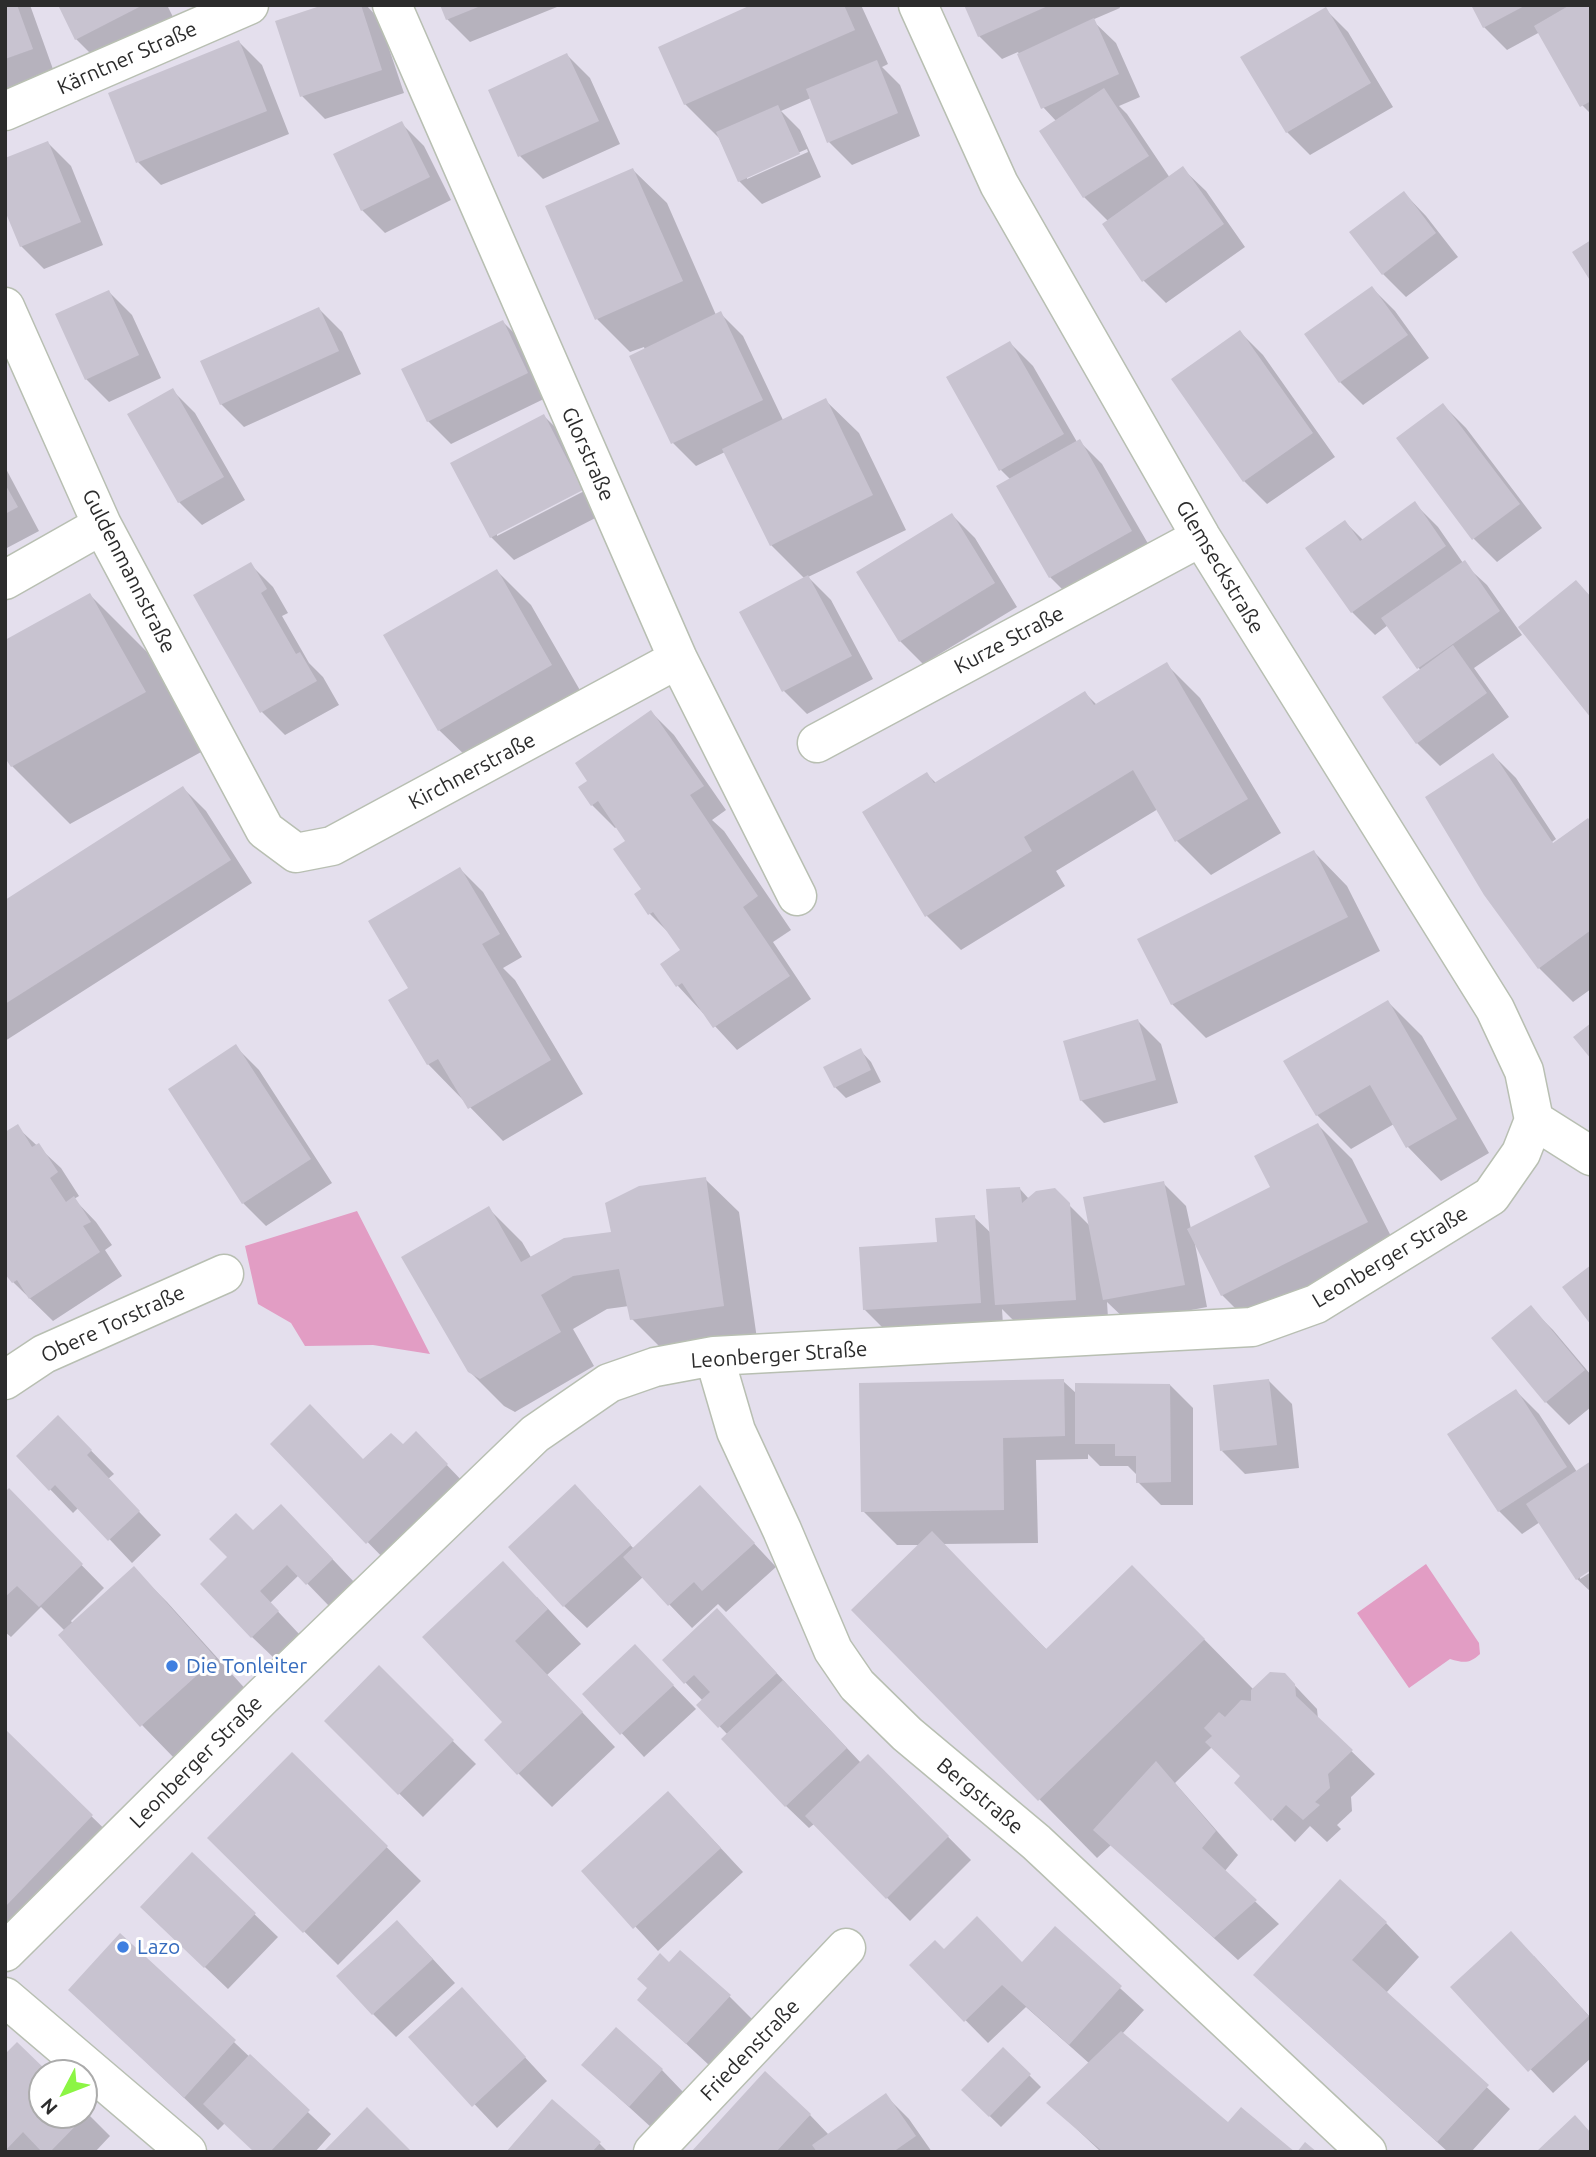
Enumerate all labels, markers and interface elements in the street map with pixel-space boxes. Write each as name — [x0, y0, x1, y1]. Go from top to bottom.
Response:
street label: Kärntner Straße — [53, 16, 201, 100]
street label: Glorstraße — [556, 403, 620, 505]
street label: Guldenmannstraße — [77, 485, 181, 657]
street label: Glemseckstraße — [1170, 496, 1270, 638]
street label: Kurze Straße — [950, 601, 1068, 679]
street label: Kirchnerstraße — [404, 727, 540, 815]
street label: Leonberger Straße — [1308, 1201, 1472, 1313]
street label: Obere Torstraße — [37, 1280, 189, 1368]
street label: Leonberger Straße — [690, 1336, 868, 1374]
place label: Die Tonleiter — [186, 1653, 307, 1679]
marker: Die Tonleiter — [164, 1658, 180, 1674]
street label: Leonberger Straße — [124, 1690, 268, 1834]
street label: Bergstraße — [932, 1753, 1028, 1839]
place label: Lazo — [137, 1934, 180, 1960]
marker: Lazo — [115, 1939, 131, 1955]
street label: Friedenstraße — [695, 1994, 805, 2106]
north arrow — [28, 2059, 98, 2129]
text: N — [36, 2094, 62, 2119]

